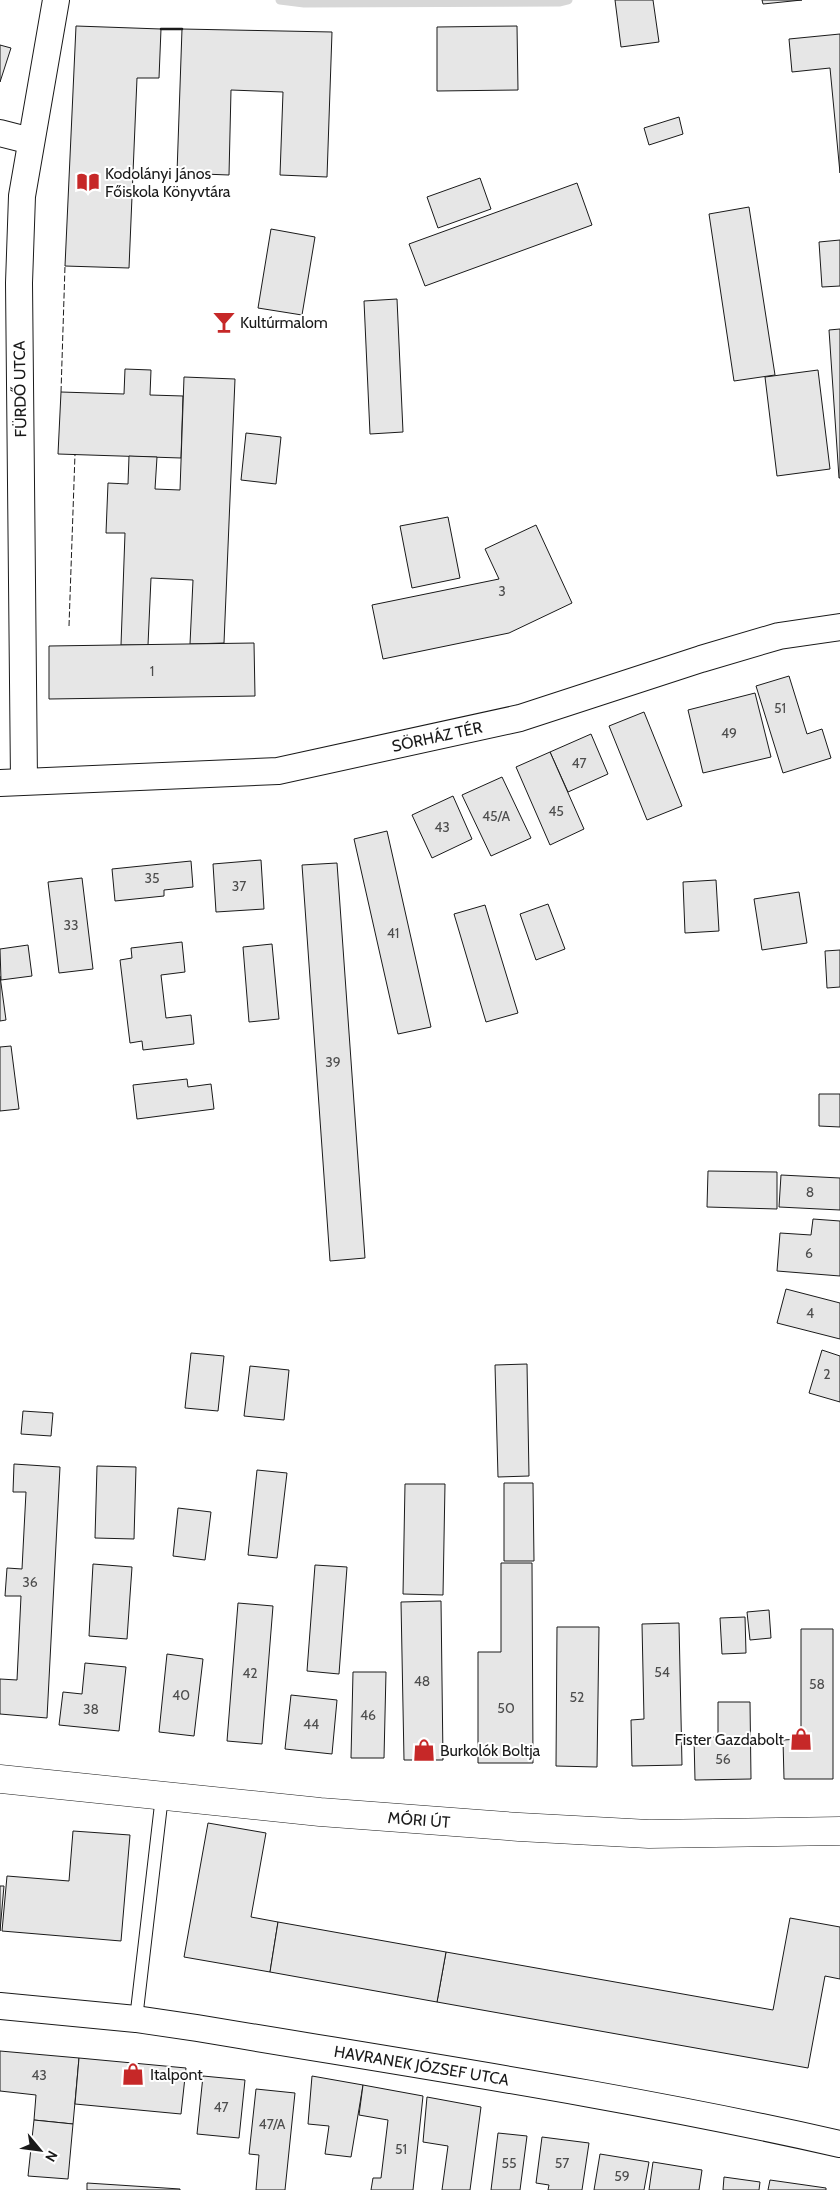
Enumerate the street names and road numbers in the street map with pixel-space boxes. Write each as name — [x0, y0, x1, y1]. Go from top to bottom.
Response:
street label: FÜRDŐ UTCA — [10, 340, 30, 437]
street label: SÖRHÁZ TÉR — [390, 717, 484, 755]
street label: MÓRI ÚT — [387, 1808, 451, 1831]
street label: HAVRANEK JÓZSEF UTCA — [333, 2041, 511, 2089]

